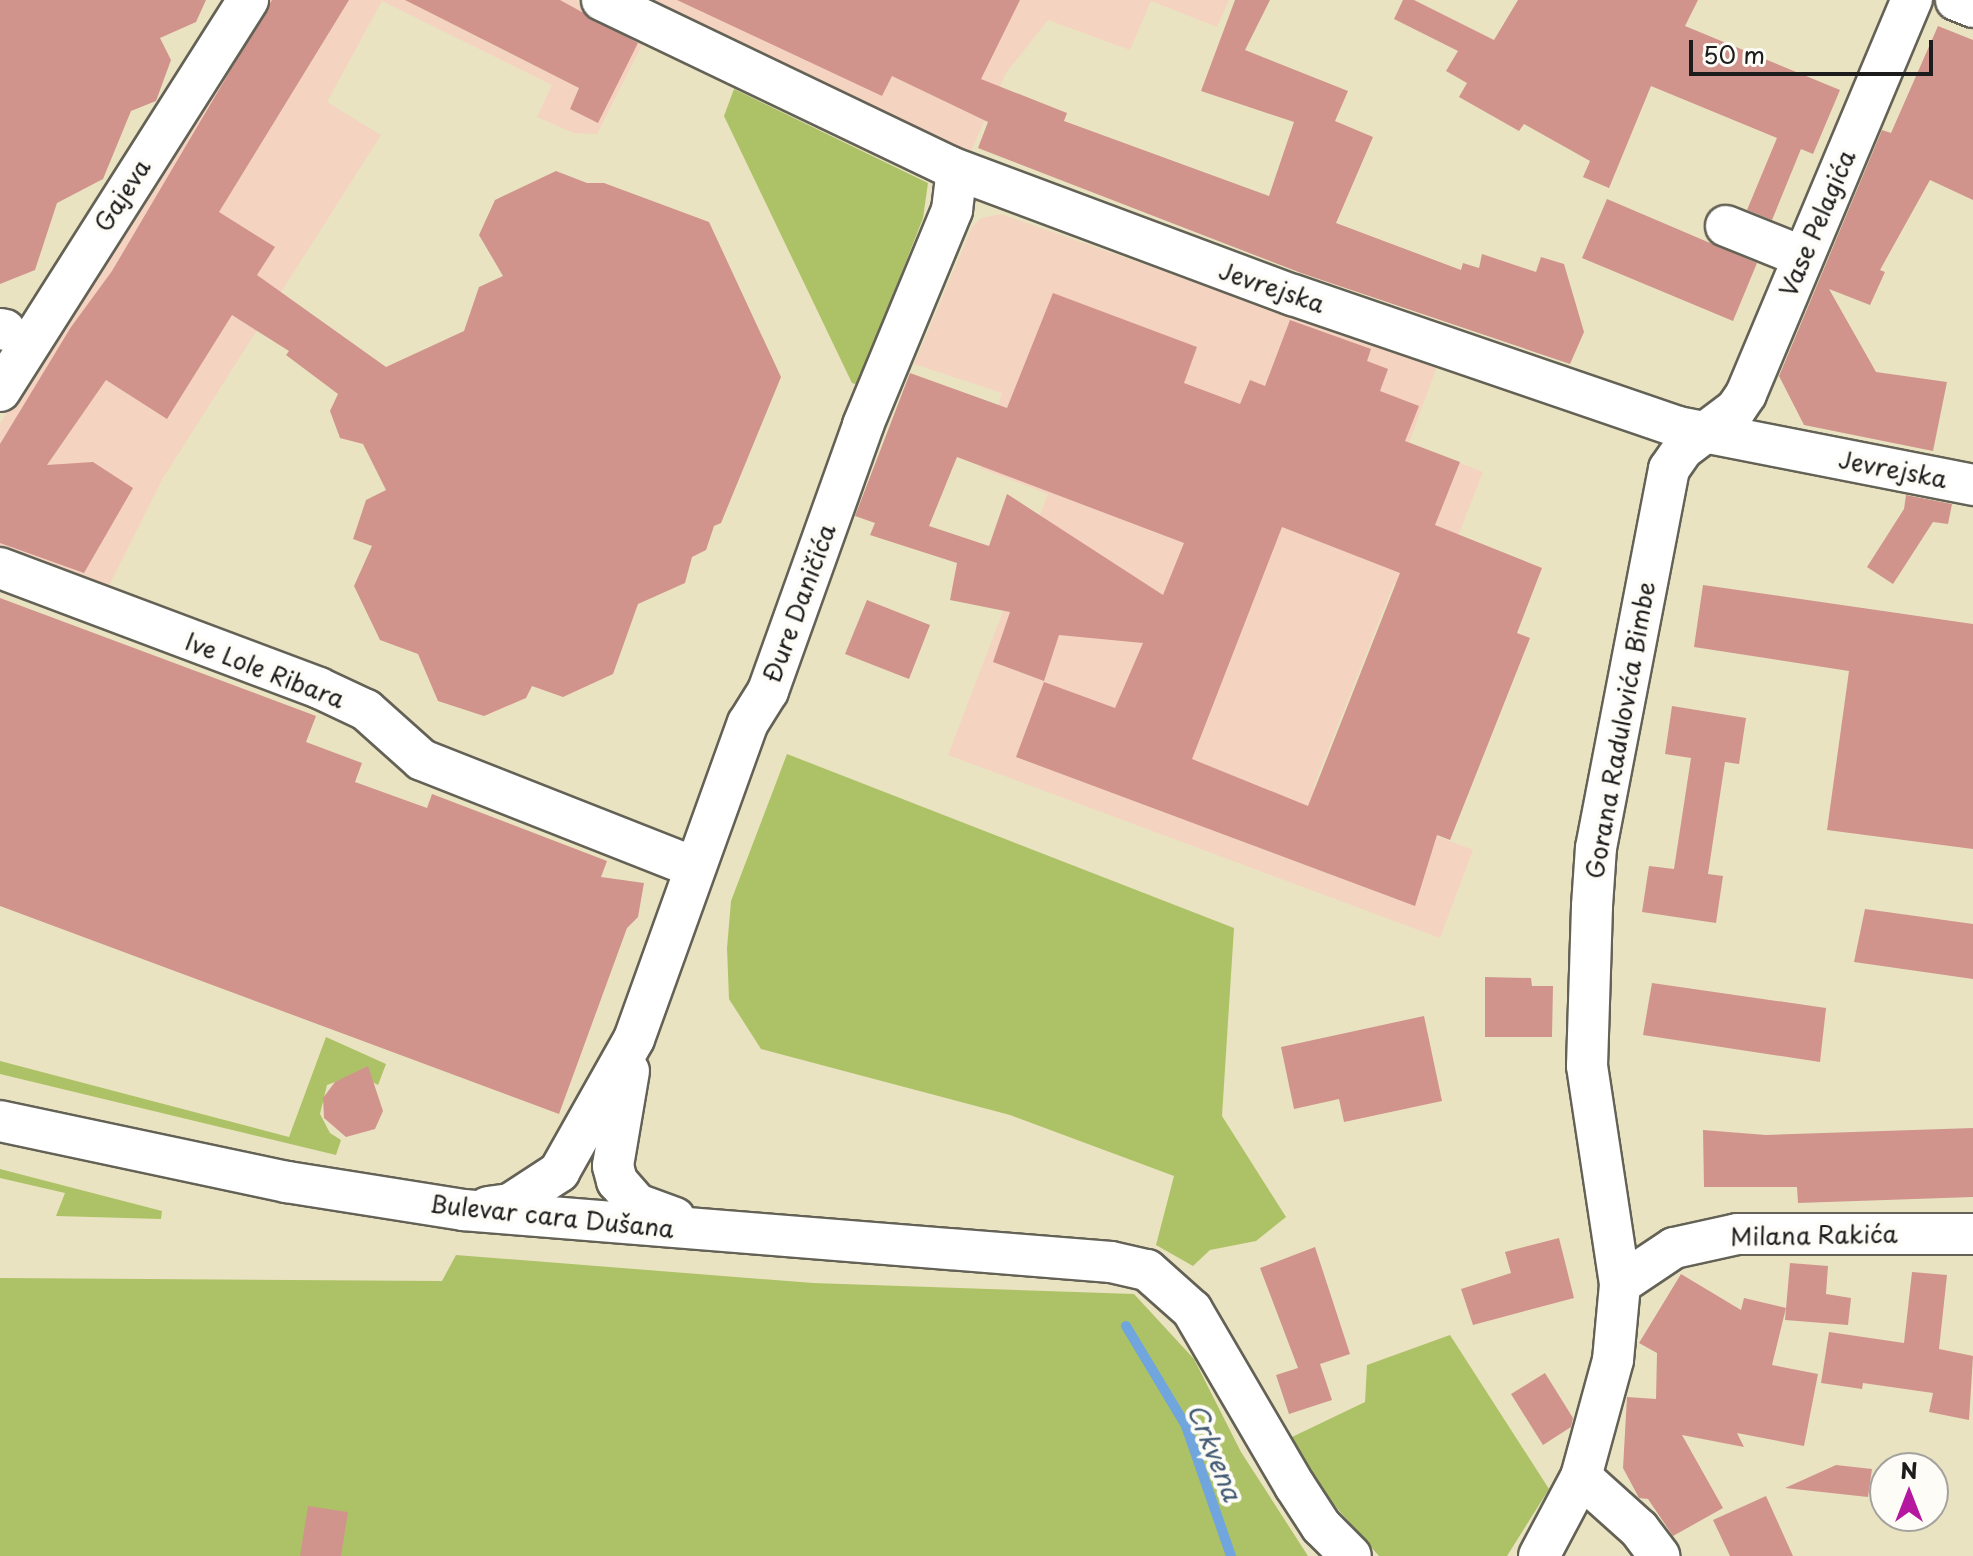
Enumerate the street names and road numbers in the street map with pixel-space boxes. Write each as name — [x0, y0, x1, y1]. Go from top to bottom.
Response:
street label: Vase Pelagića — [1773, 145, 1861, 301]
street label: Gajeva — [88, 153, 156, 237]
street label: Jevrejska — [1215, 256, 1329, 318]
street label: Jevrejska — [1836, 444, 1950, 494]
street label: Đure Daničića — [757, 519, 841, 687]
street label: Gorana Radulovića Bimbe — [1580, 580, 1660, 880]
street label: Ive Lole Ribara — [181, 626, 349, 714]
street label: Bulevar cara Dušana — [428, 1189, 676, 1243]
street label: Milana Rakića — [1730, 1219, 1898, 1251]

